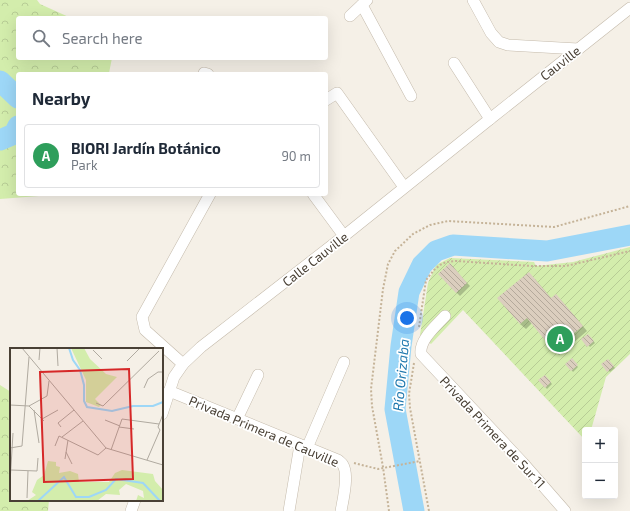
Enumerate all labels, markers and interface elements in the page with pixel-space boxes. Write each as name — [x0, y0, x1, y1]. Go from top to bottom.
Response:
search box — [16, 16, 328, 60]
icon: search — [30, 27, 52, 49]
text: Search here — [62, 29, 143, 47]
street label: Cauville — [537, 42, 583, 84]
text: Nearby — [32, 88, 90, 108]
text: BIORI Jardín Botánico — [71, 139, 221, 157]
text: A — [42, 148, 50, 164]
text: 90 m — [281, 148, 311, 164]
text: Park — [71, 157, 98, 173]
street label: Calle Cauville — [279, 228, 351, 290]
your location — [397, 308, 417, 328]
pin: A — [547, 324, 573, 354]
water label: Río Orizaba — [389, 338, 412, 412]
inset map — [10, 348, 163, 501]
street label: Privada Primera de Sur 11 — [437, 373, 549, 491]
street label: Privada Primera de Cauville — [187, 392, 341, 470]
map controls — [582, 427, 618, 499]
button: + — [582, 427, 618, 463]
button: − — [582, 463, 618, 499]

